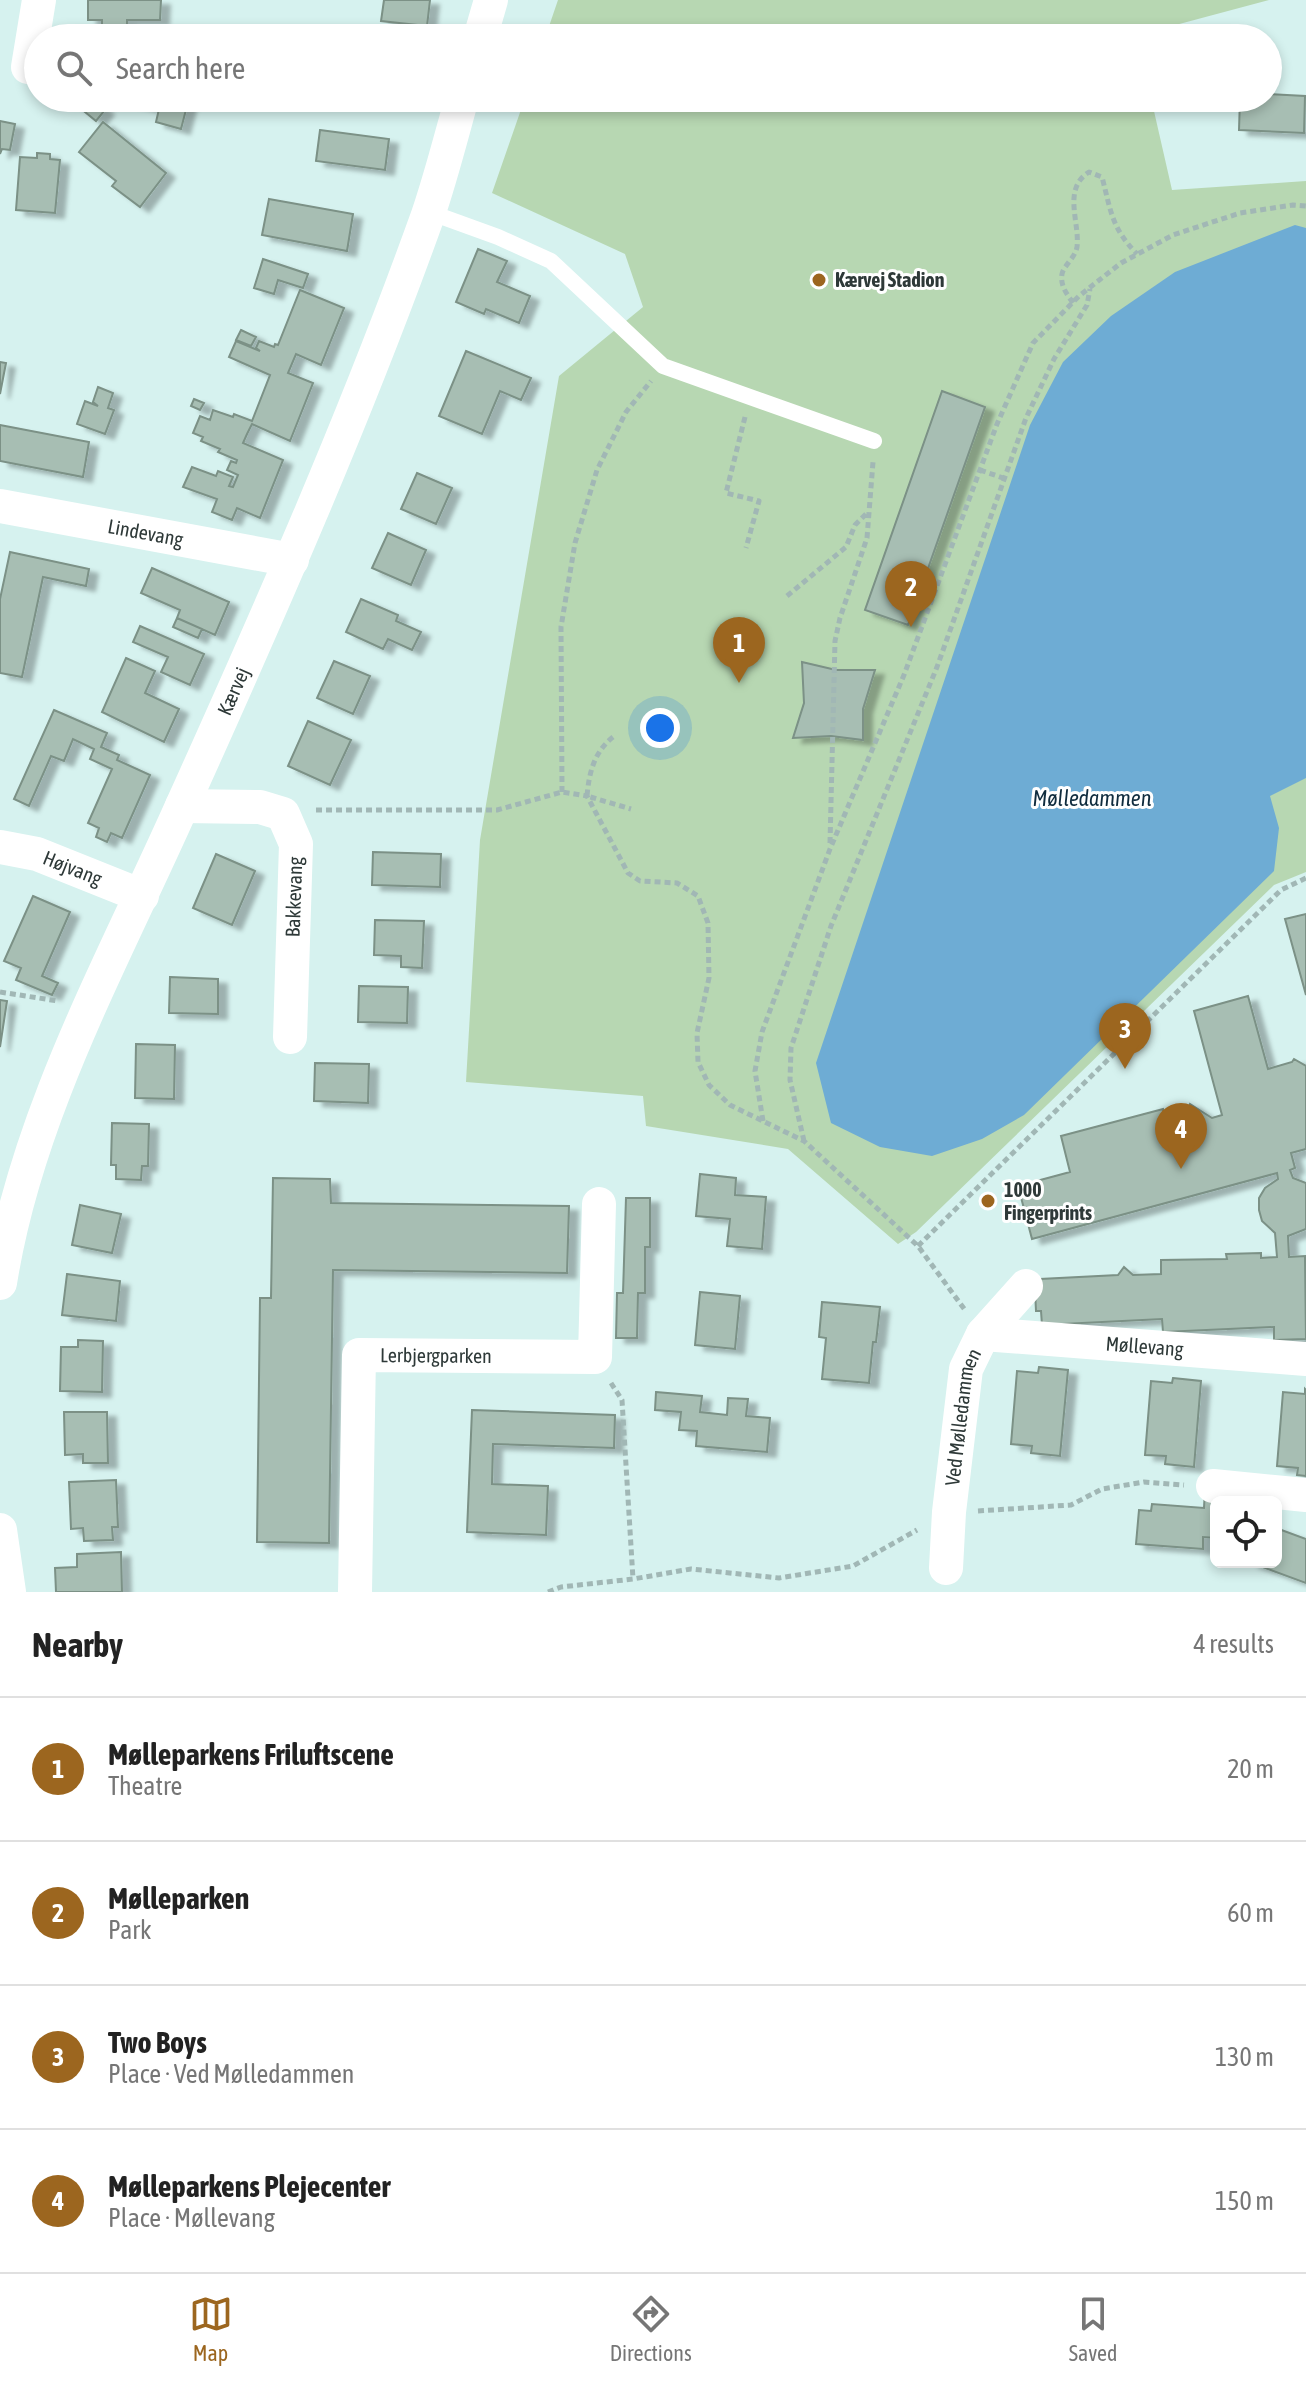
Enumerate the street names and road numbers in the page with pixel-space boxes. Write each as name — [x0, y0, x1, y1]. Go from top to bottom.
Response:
street label: Lindevang — [106, 514, 186, 551]
street label: Kærvej — [212, 664, 254, 719]
street label: Højvang — [40, 846, 106, 890]
street label: Bakkevang — [281, 856, 306, 938]
street label: Møllevang — [1105, 1332, 1185, 1361]
street label: Lerbjergparken — [380, 1343, 492, 1367]
street label: Ved Mølledammen — [940, 1344, 985, 1487]

